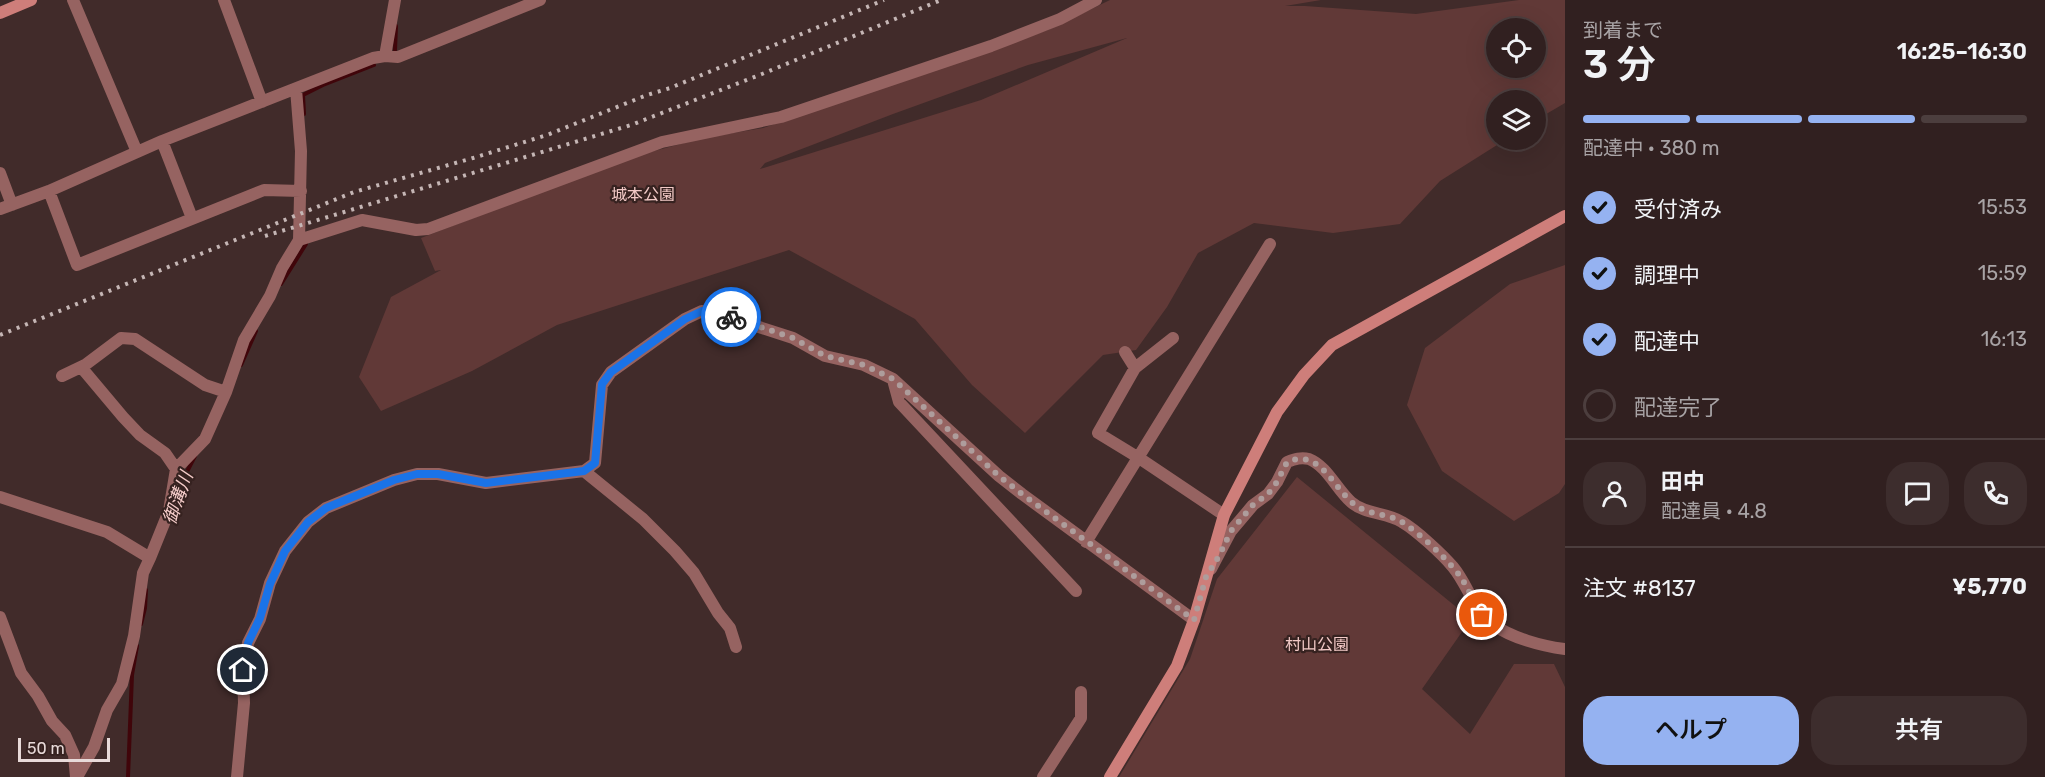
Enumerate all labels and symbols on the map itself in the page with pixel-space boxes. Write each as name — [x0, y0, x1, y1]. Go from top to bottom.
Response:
park label: 城本公園 — [611, 185, 675, 204]
courier — [701, 287, 761, 347]
water label: 御溝川 — [158, 467, 198, 527]
pin — [1456, 589, 1507, 640]
park label: 村山公園 — [1285, 635, 1349, 654]
pin — [217, 644, 268, 695]
scale bar — [18, 735, 110, 762]

